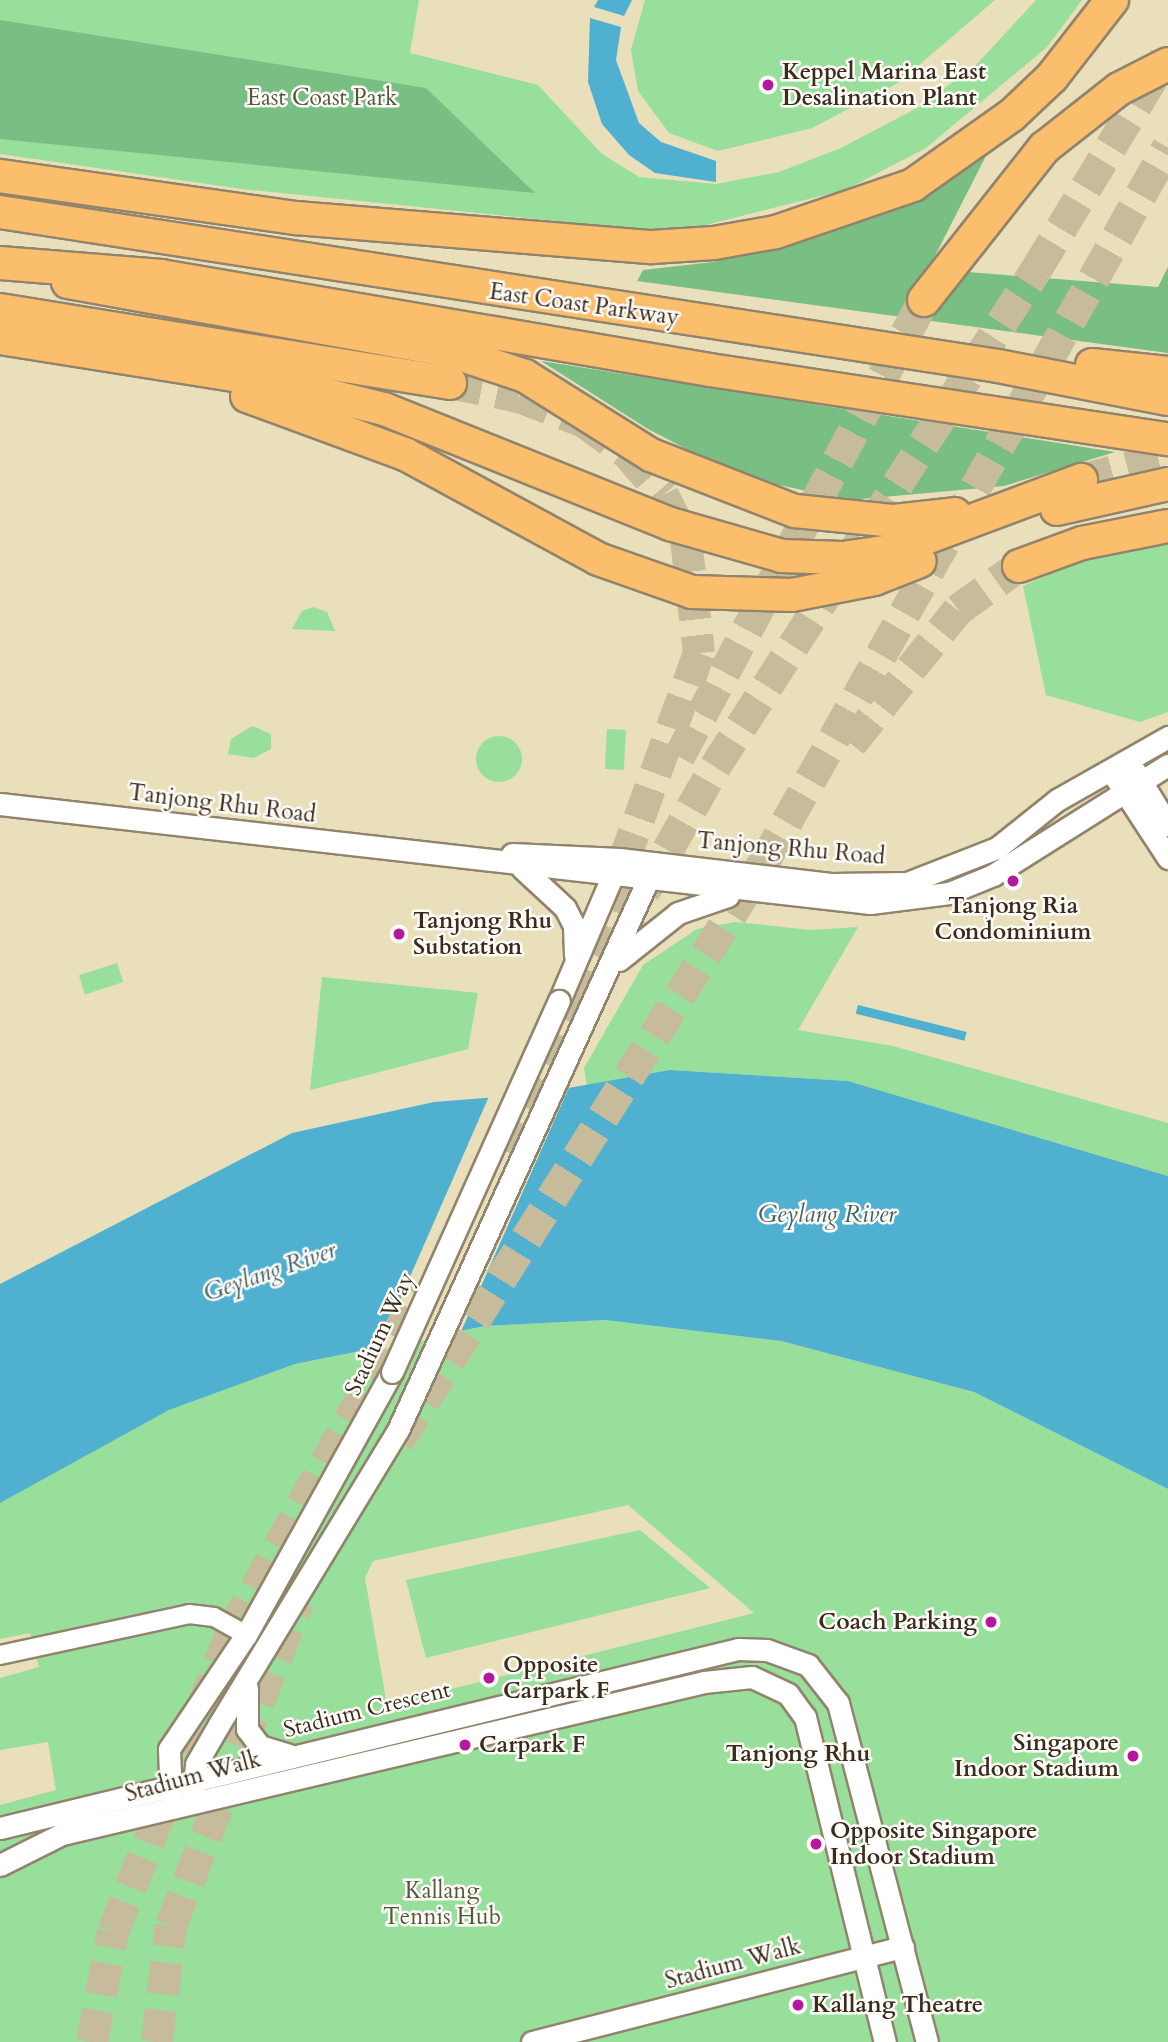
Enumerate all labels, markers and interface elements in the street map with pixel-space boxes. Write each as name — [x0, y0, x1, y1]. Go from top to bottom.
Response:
place label: Keppel Marina East Desalination Plant — [782, 58, 986, 112]
marker: Keppel Marina East Desalination Plant — [760, 77, 776, 93]
park label: East Coast Park — [247, 84, 397, 112]
street label: East Coast Parkway — [487, 278, 681, 332]
street label: Tanjong Rhu Road — [127, 779, 317, 829]
street label: Tanjong Rhu Road — [696, 827, 886, 871]
marker: Tanjong Ria Condominium — [1005, 873, 1021, 889]
place label: Tanjong Ria Condominium — [935, 892, 1091, 946]
place label: Tanjong Rhu Substation — [413, 907, 552, 961]
marker: Tanjong Rhu Substation — [391, 926, 407, 942]
water label: Geylang River — [758, 1201, 896, 1229]
water label: Geylang River — [200, 1236, 340, 1308]
street label: Stadium Way — [339, 1268, 421, 1400]
place label: Coach Parking — [818, 1608, 977, 1636]
marker: Coach Parking — [983, 1614, 999, 1630]
place label: Opposite Carpark F — [503, 1651, 609, 1705]
marker: Opposite Carpark F — [481, 1670, 497, 1686]
street label: Stadium Crescent — [281, 1676, 453, 1744]
place label: Singapore Indoor Stadium — [954, 1729, 1119, 1783]
place label: Carpark F — [479, 1731, 585, 1759]
marker: Carpark F — [457, 1737, 473, 1753]
district label: Tanjong Rhu — [725, 1740, 871, 1768]
street label: Stadium Walk — [122, 1746, 264, 1808]
marker: Singapore Indoor Stadium — [1125, 1748, 1141, 1764]
place label: Opposite Singapore Indoor Stadium — [830, 1817, 1037, 1871]
marker: Opposite Singapore Indoor Stadium — [808, 1836, 824, 1852]
park label: Kallang Tennis Hub — [383, 1877, 501, 1931]
street label: Stadium Walk — [662, 1933, 804, 1995]
place label: Kallang Theatre — [812, 1991, 983, 2019]
marker: Kallang Theatre — [790, 1997, 806, 2013]

